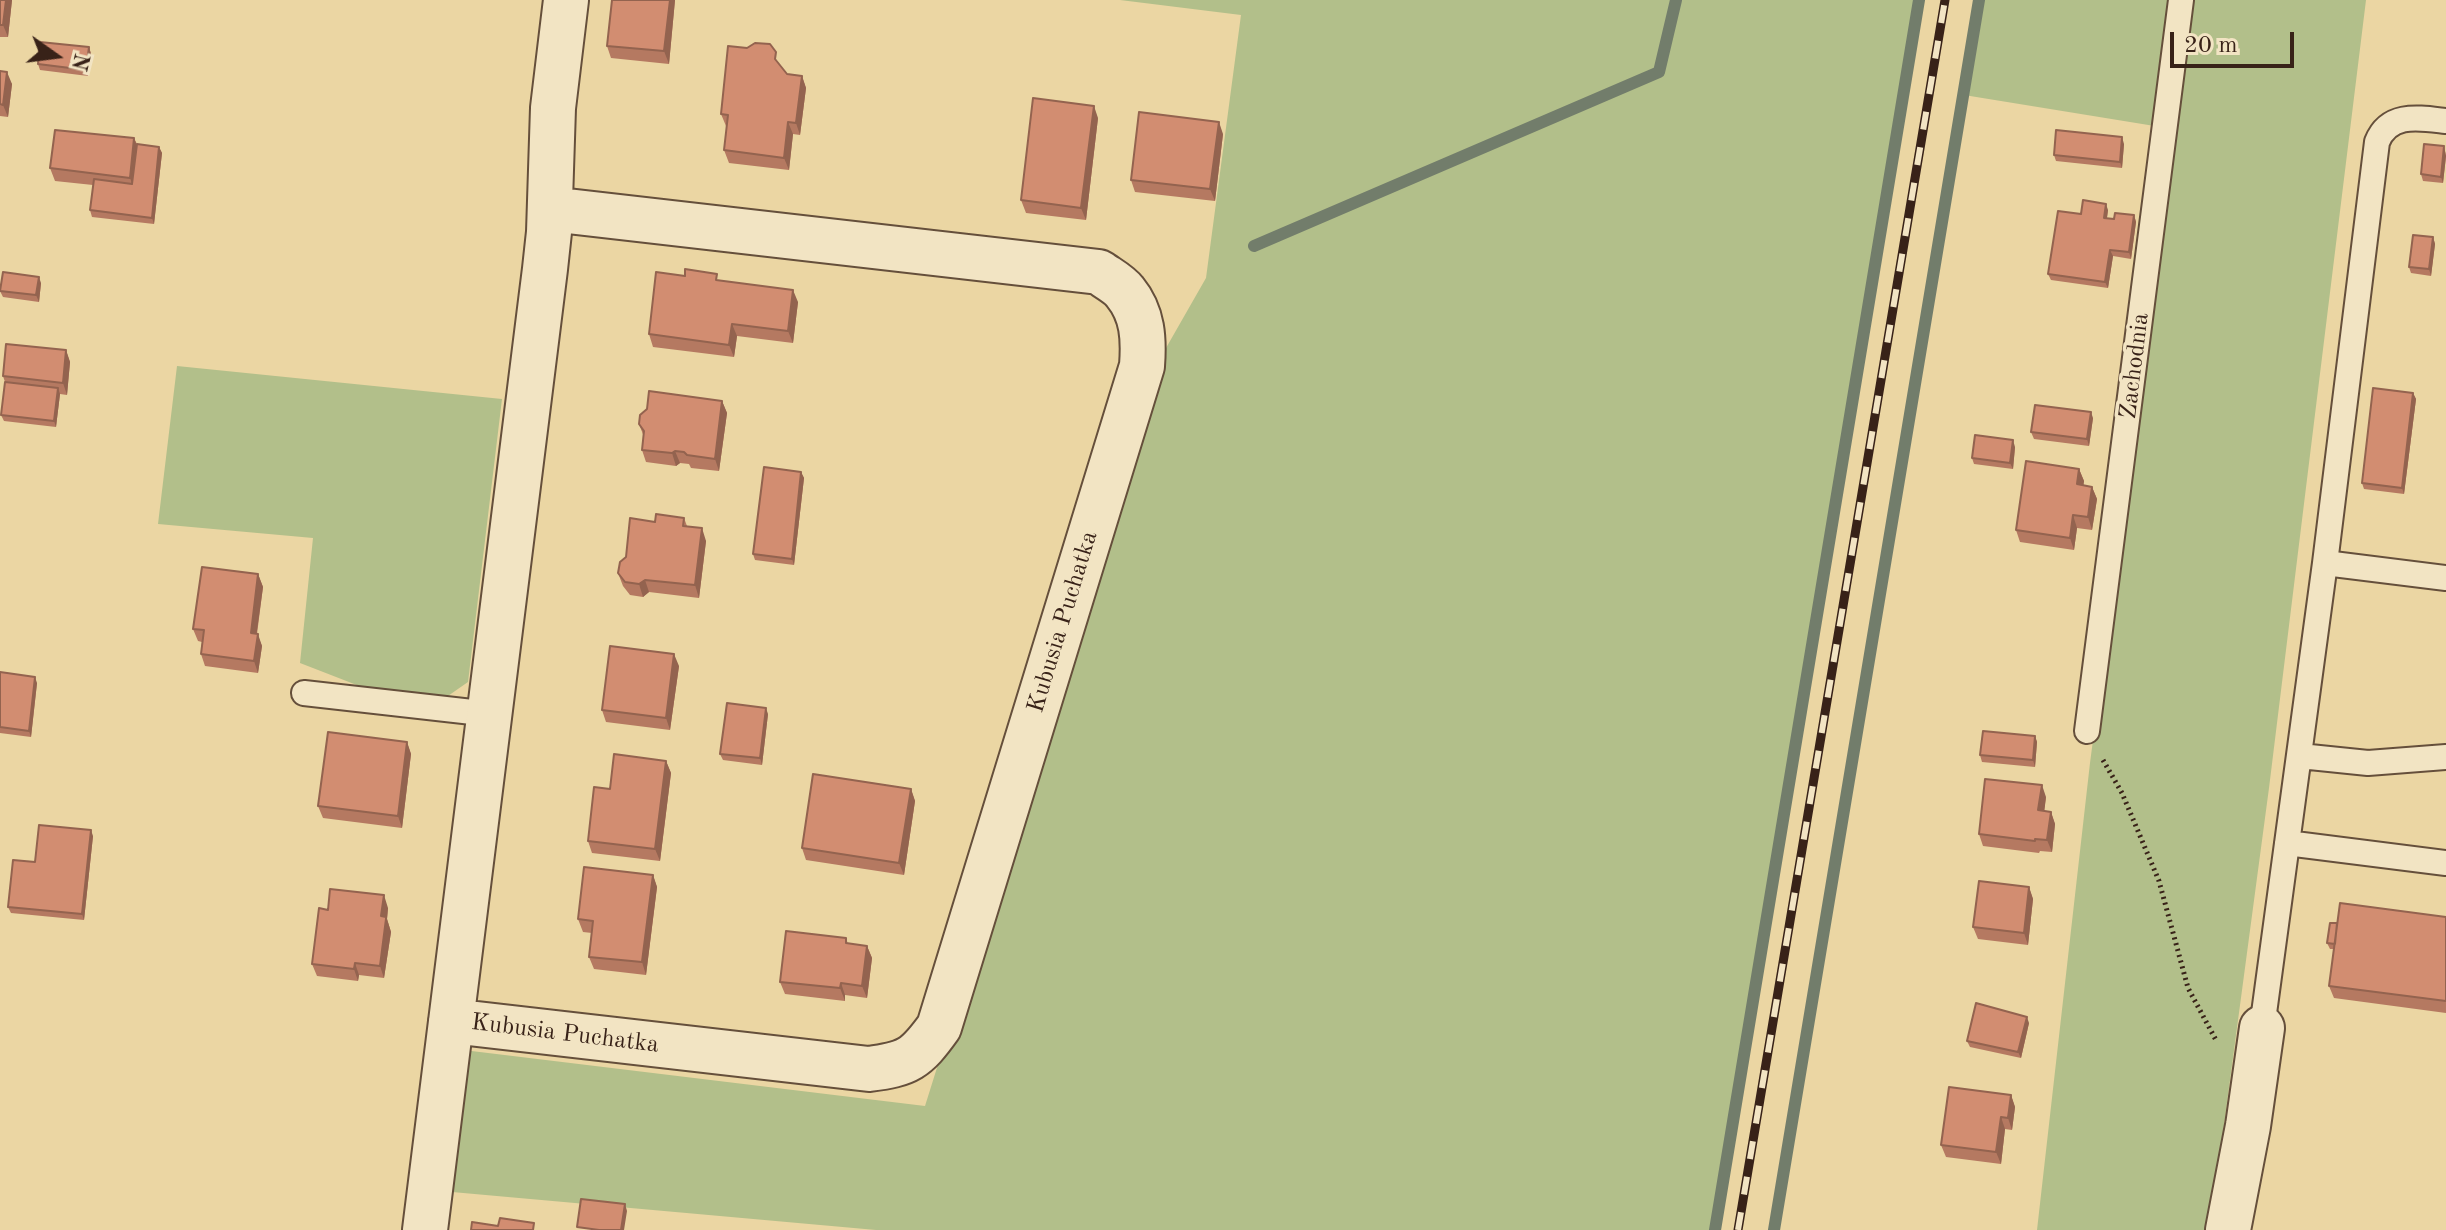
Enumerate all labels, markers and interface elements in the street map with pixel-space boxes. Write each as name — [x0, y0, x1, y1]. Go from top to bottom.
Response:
north arrow — [16, 16, 96, 96]
scale bar — [2174, 16, 2298, 66]
text: 20 m — [2184, 34, 2238, 58]
text: N — [67, 51, 92, 73]
street label: Zachodnia — [2114, 311, 2156, 421]
street label: Kubusia Puchatka — [1022, 528, 1104, 716]
street label: Kubusia Puchatka — [470, 1008, 660, 1060]

